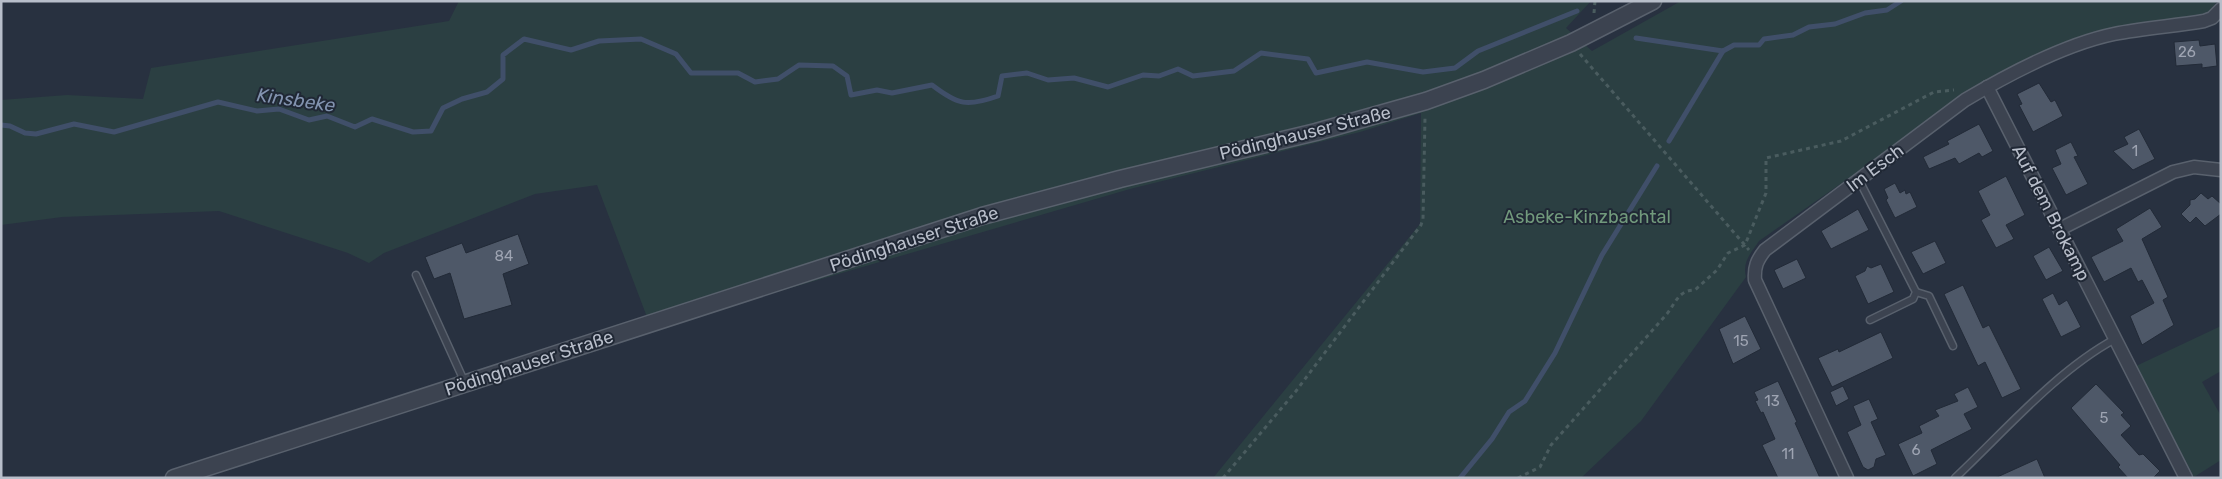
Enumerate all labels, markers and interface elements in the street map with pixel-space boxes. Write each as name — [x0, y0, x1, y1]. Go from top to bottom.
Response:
house number: 26 — [2178, 43, 2196, 61]
water label: Kinsbeke — [255, 83, 337, 117]
street label: Pödinghauser Straße — [1217, 101, 1393, 165]
street label: Im Esch — [1842, 139, 1908, 197]
street label: Auf dem Brokamp — [2007, 141, 2095, 285]
house number: 1 — [2132, 142, 2138, 160]
street label: Pödinghauser Straße — [827, 201, 1001, 277]
park label: Asbeke-Kinzbachtal — [1503, 206, 1671, 228]
house number: 84 — [495, 247, 513, 265]
street label: Pödinghauser Straße — [442, 325, 616, 401]
house number: 15 — [1733, 332, 1749, 350]
house number: 13 — [1764, 392, 1780, 410]
house number: 5 — [2100, 409, 2109, 427]
house number: 6 — [1911, 441, 1921, 459]
house number: 11 — [1782, 445, 1794, 463]

